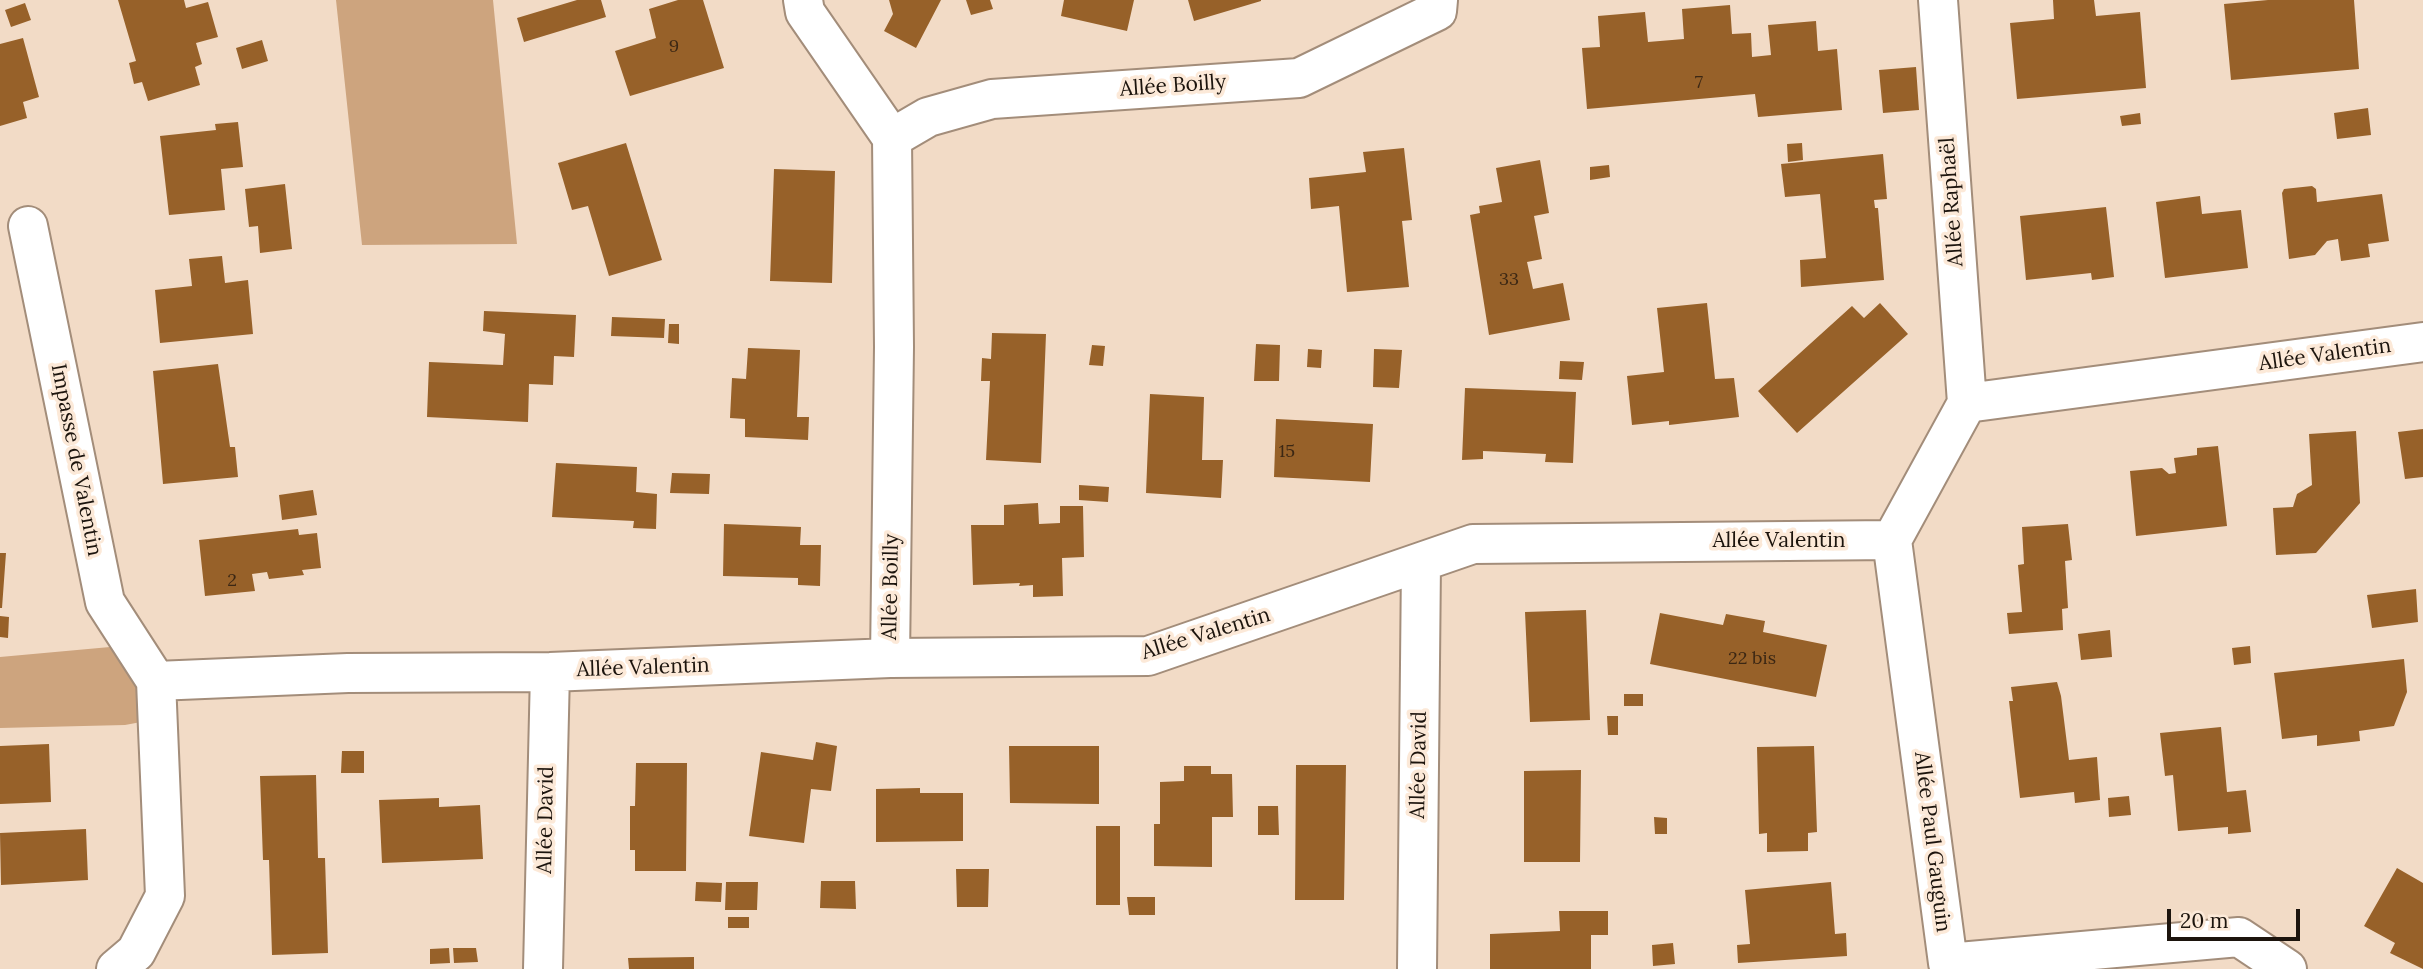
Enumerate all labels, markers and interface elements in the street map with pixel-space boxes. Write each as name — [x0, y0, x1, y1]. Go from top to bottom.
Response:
house number: 9 — [669, 36, 679, 58]
street label: Allée Boilly — [1119, 70, 1227, 102]
house number: 7 — [1695, 72, 1703, 94]
street label: Allée Raphaël — [1935, 136, 1969, 268]
house number: 33 — [1499, 269, 1519, 291]
street label: Allée Valentin — [2257, 333, 2393, 377]
street label: Impasse de Valentin — [45, 362, 107, 558]
house number: 15 — [1279, 441, 1295, 463]
street label: Allée Valentin — [1712, 528, 1846, 554]
street label: Allée Boilly — [877, 534, 905, 640]
house number: 2 — [227, 570, 237, 592]
street label: Allée Valentin — [1139, 602, 1273, 666]
house number: 22 bis — [1728, 648, 1776, 670]
street label: Allée Valentin — [576, 653, 710, 683]
street label: Allée David — [1405, 711, 1433, 819]
street label: Allée Paul Gauguin — [1908, 750, 1956, 934]
street label: Allée David — [532, 766, 560, 874]
scale bar — [2171, 895, 2304, 939]
text: 20 m — [2180, 907, 2229, 934]

